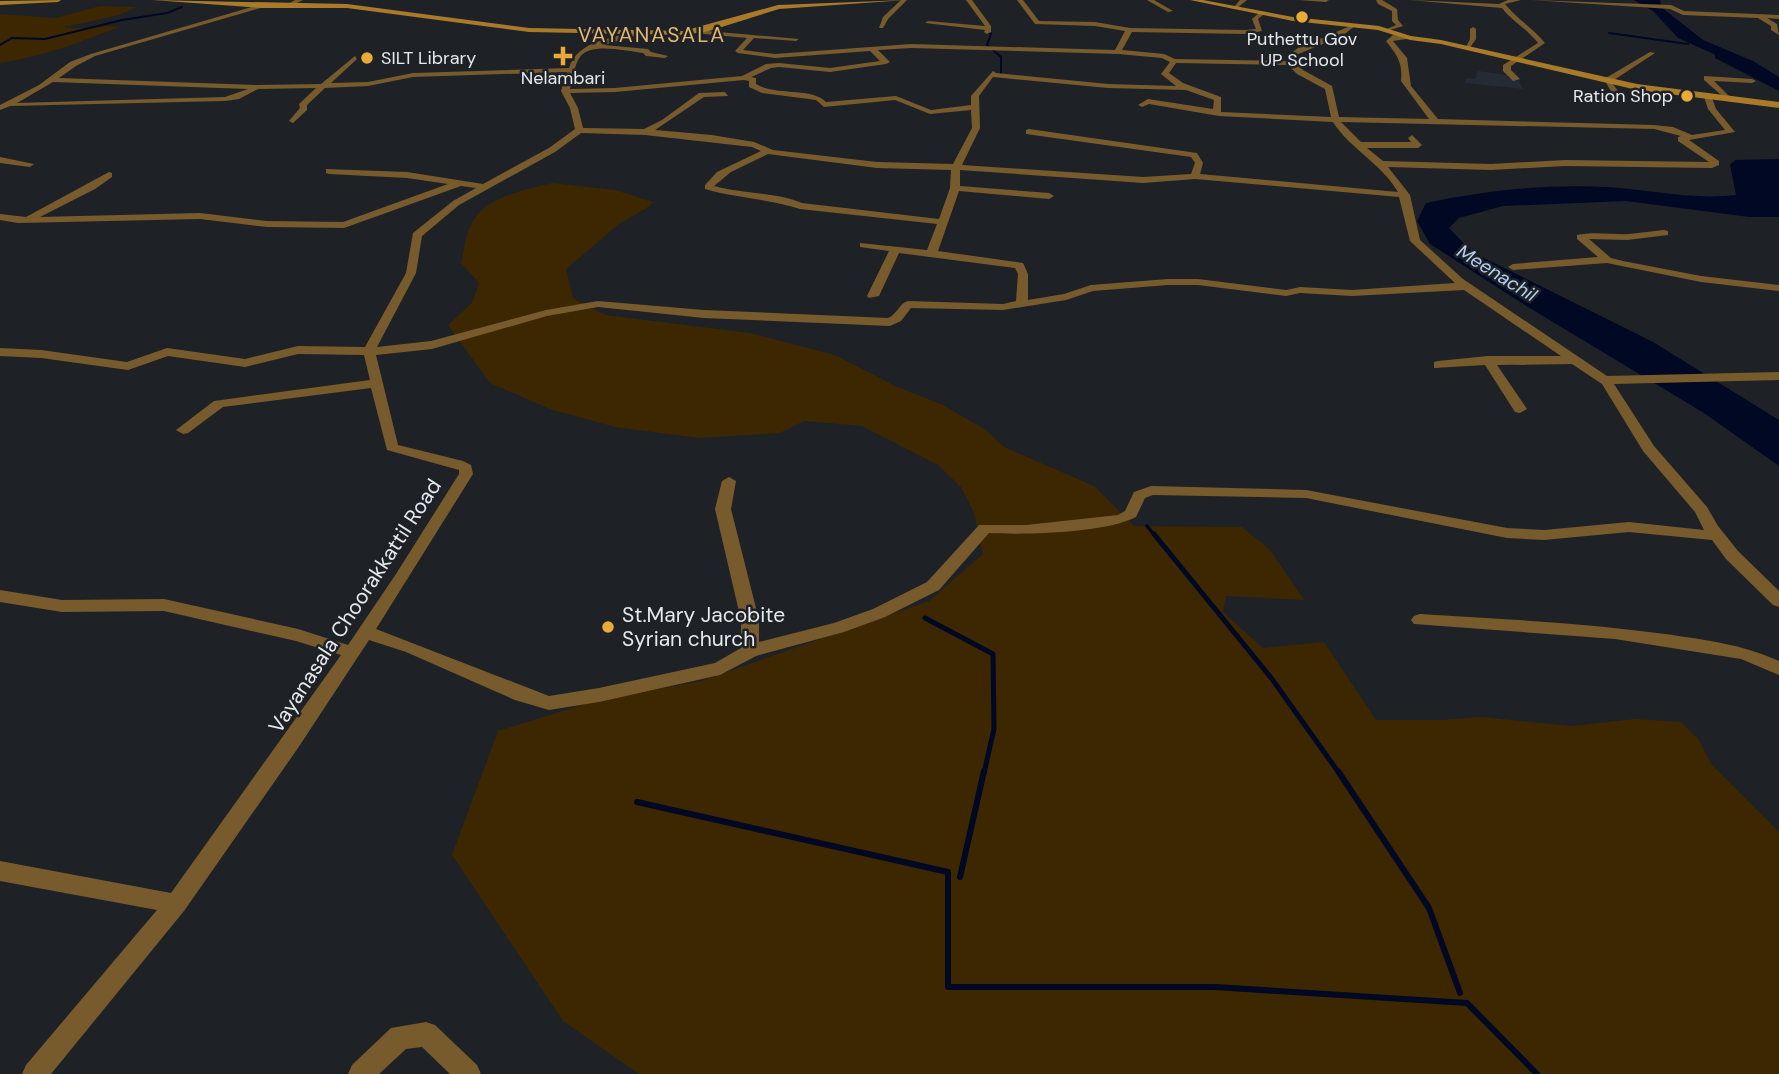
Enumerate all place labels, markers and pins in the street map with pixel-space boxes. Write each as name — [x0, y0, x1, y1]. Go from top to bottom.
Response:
marker: Puthettu Gov UP School — [1294, 9, 1310, 25]
place label: Puthettu Gov UP School — [1247, 27, 1358, 72]
place label: SILT Library — [381, 46, 476, 70]
marker: Nelambari — [555, 48, 571, 64]
marker: SILT Library — [359, 50, 375, 66]
place label: Nelambari — [521, 66, 605, 90]
place label: Ration Shop — [1573, 84, 1673, 108]
marker: Ration Shop — [1679, 88, 1695, 104]
place label: St.Mary Jacobite Syrian church — [622, 601, 785, 653]
marker: St.Mary Jacobite Syrian church — [600, 619, 616, 635]

